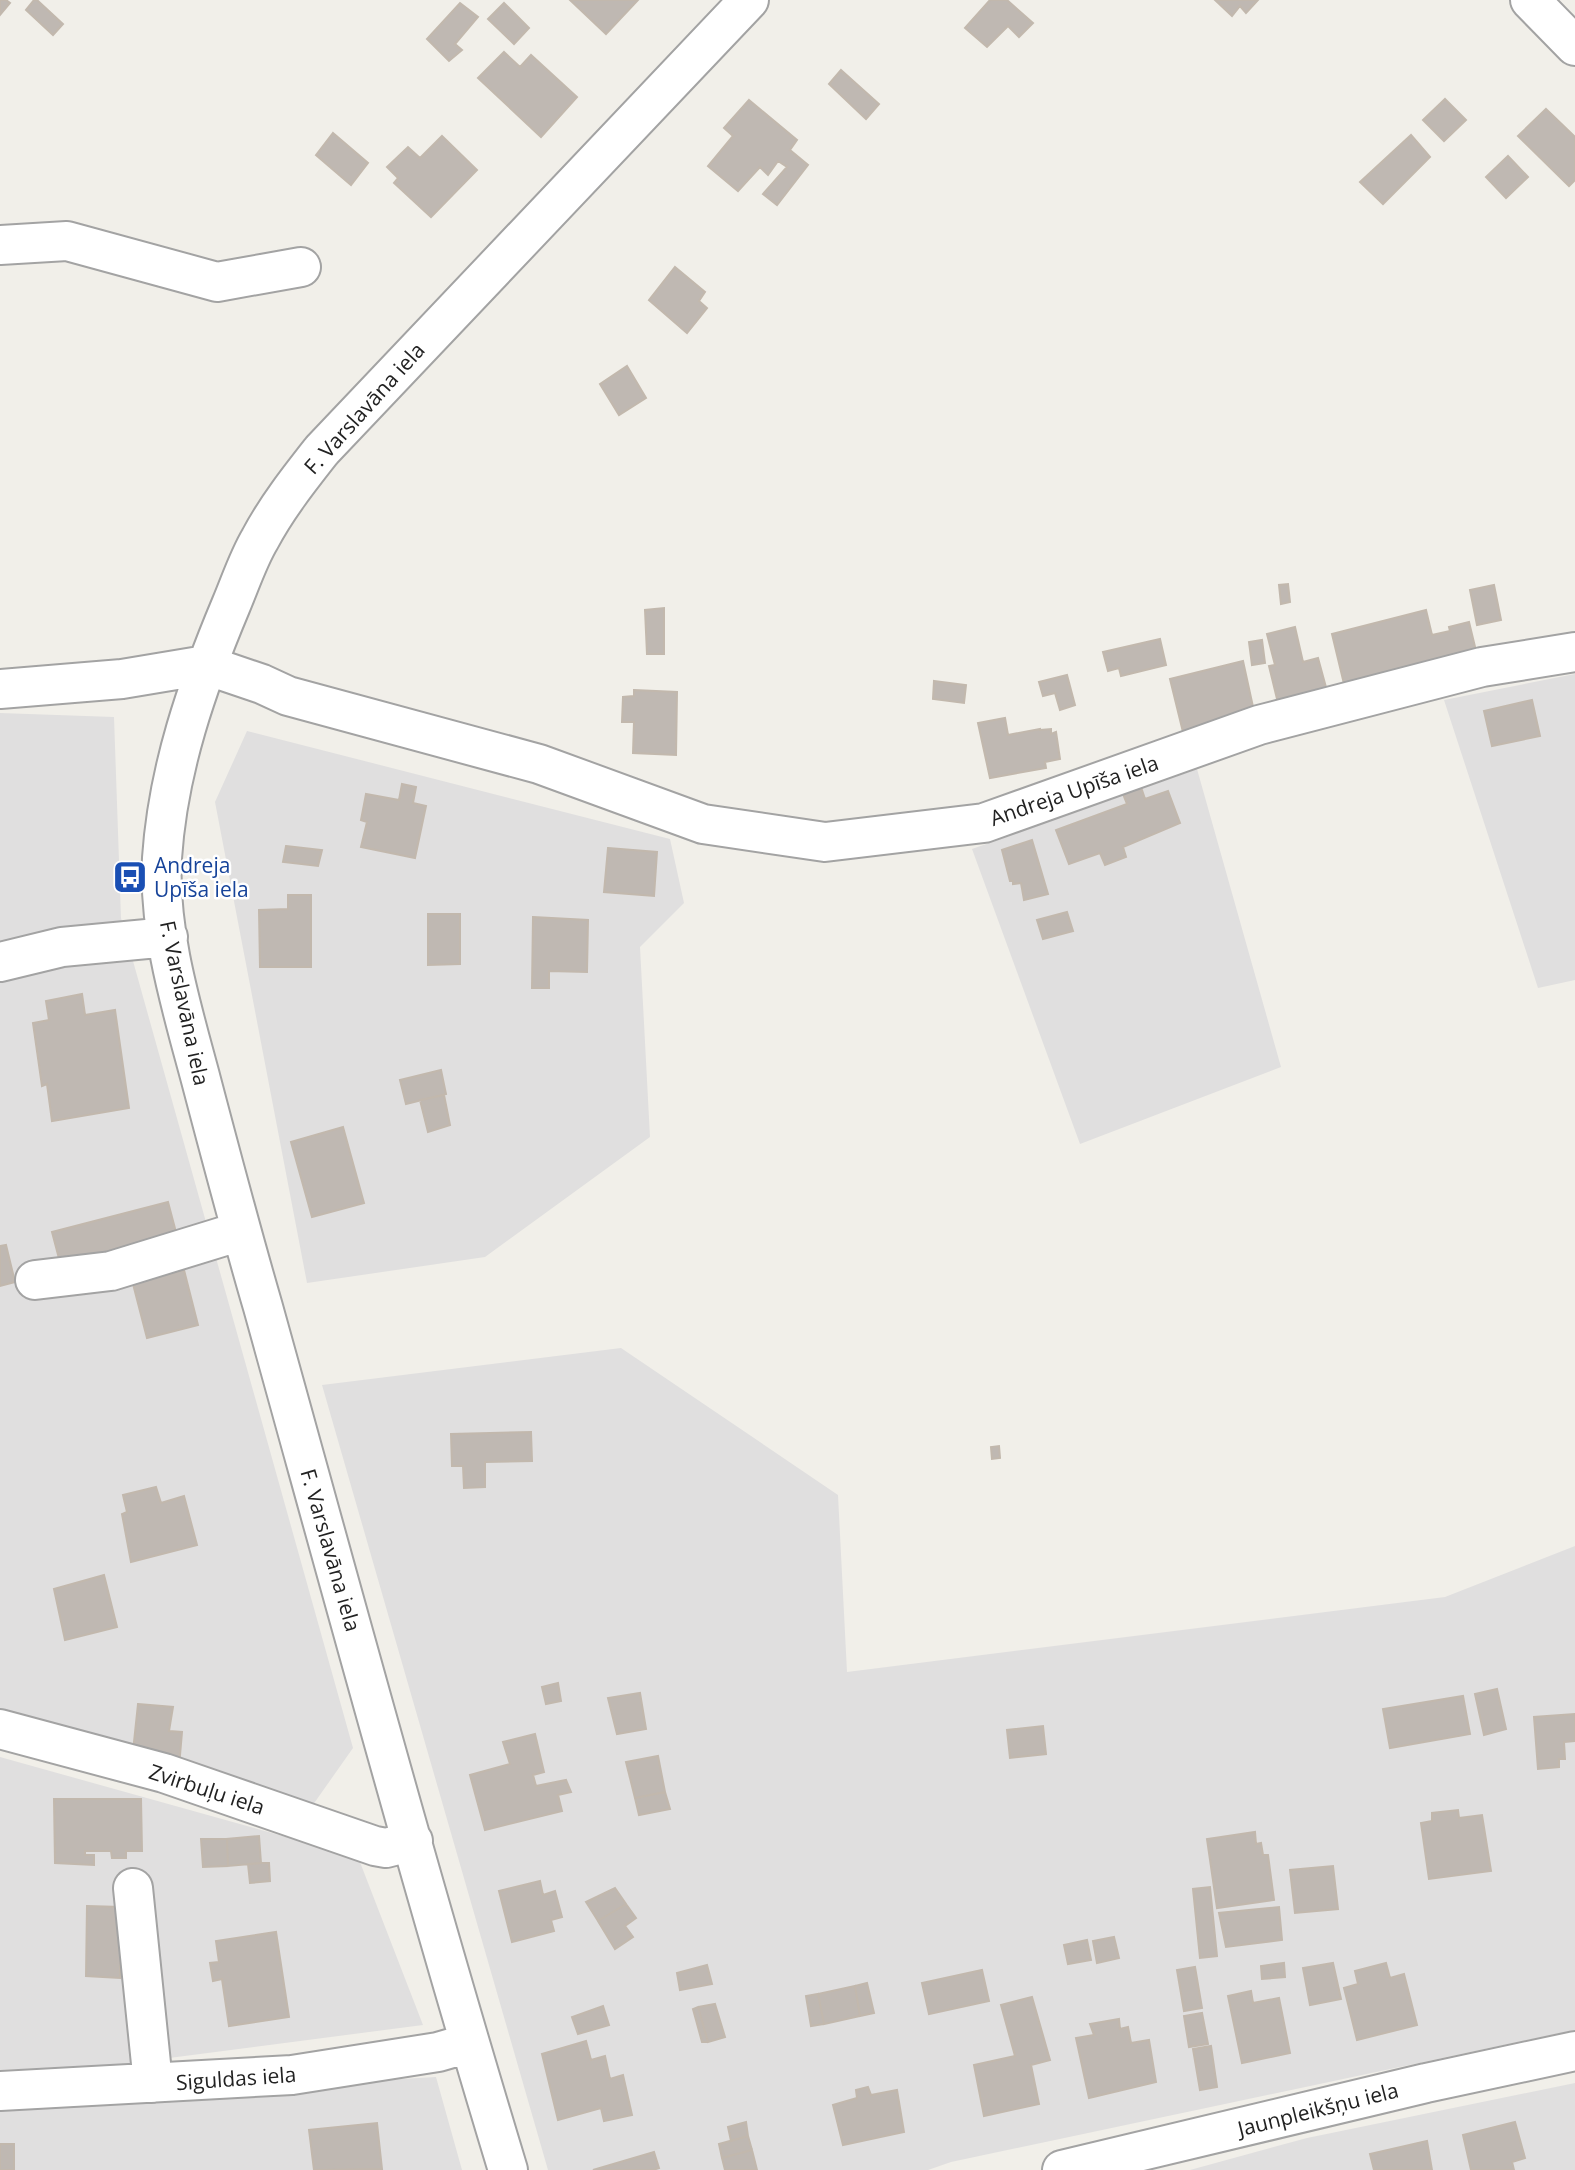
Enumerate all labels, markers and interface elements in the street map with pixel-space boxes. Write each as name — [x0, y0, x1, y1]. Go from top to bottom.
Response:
street label: F. Varslavāna iela — [297, 336, 431, 480]
street label: Andreja Upīša iela — [986, 748, 1162, 832]
place label: Andreja Upīša iela — [154, 851, 249, 903]
bus stop icon: Andreja Upīša iela — [111, 858, 149, 896]
street label: F. Varslavāna iela — [154, 918, 216, 1088]
street label: F. Varslavāna iela — [294, 1465, 368, 1635]
street label: Zvirbuļu iela — [146, 1757, 268, 1821]
street label: Siguldas iela — [175, 2060, 297, 2096]
street label: Jaunpleikšņu iela — [1233, 2076, 1401, 2143]

